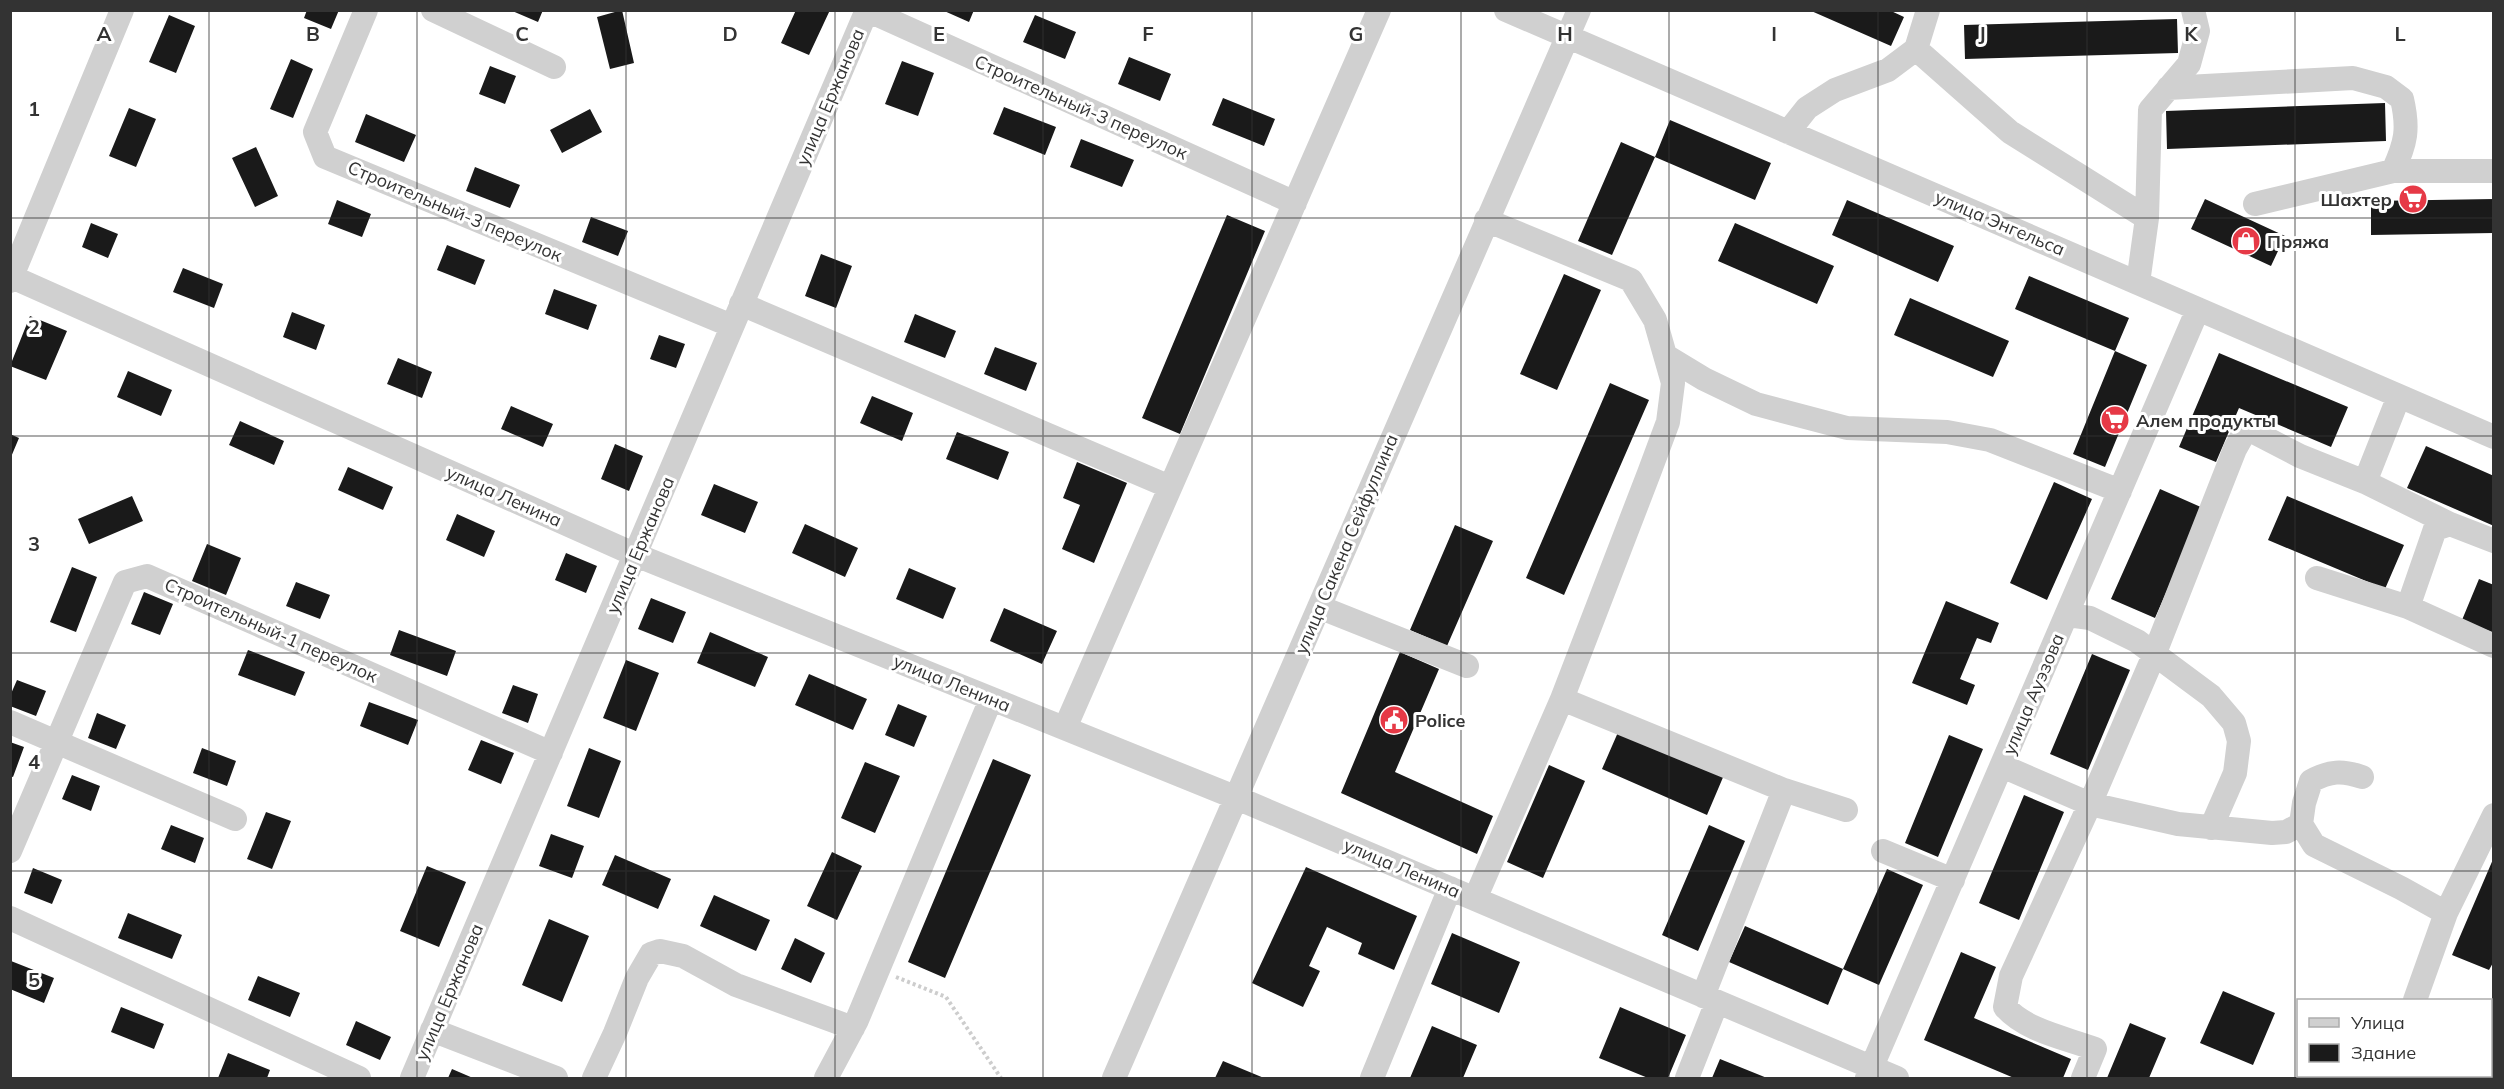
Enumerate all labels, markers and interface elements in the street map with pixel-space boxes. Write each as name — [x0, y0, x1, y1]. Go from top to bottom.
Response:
text: A — [97, 21, 112, 46]
text: B — [306, 21, 320, 46]
text: C — [515, 21, 529, 46]
text: D — [722, 21, 738, 46]
text: E — [933, 21, 945, 46]
text: F — [1142, 21, 1154, 46]
text: G — [1349, 21, 1363, 46]
text: H — [1557, 21, 1573, 46]
text: I — [1771, 21, 1777, 46]
text: J — [1978, 21, 1986, 46]
text: K — [2184, 21, 2198, 46]
text: L — [2394, 21, 2406, 46]
street label: улица Ержанова — [791, 25, 869, 169]
street label: Строительный-3 переулок — [971, 50, 1191, 165]
text: 1 — [28, 96, 40, 121]
street label: Строительный-3 переулок — [344, 155, 566, 267]
supermarket icon: Шахтер — [2397, 183, 2429, 215]
street label: улица Энгельса — [1932, 185, 2068, 261]
place label: Шахтер — [2321, 188, 2392, 211]
shop icon: Пряжа — [2230, 225, 2262, 257]
place label: Пряжа — [2267, 230, 2329, 253]
text: 2 — [28, 314, 40, 339]
supermarket icon: Алем продукты — [2099, 404, 2131, 436]
place label: Алем продукты — [2136, 409, 2276, 432]
street label: улица Сакена Сейфуллина — [1289, 431, 1403, 657]
street label: улица Ленина — [443, 460, 565, 532]
street label: улица Ержанова — [601, 473, 679, 617]
text: 3 — [28, 531, 40, 556]
street label: Строительный-1 переулок — [161, 573, 381, 688]
street label: улица Ауэзова — [1997, 630, 2069, 758]
street label: улица Ленина — [890, 649, 1014, 717]
public building icon: Police — [1378, 704, 1410, 736]
place label: Police — [1415, 709, 1465, 732]
text: 4 — [28, 749, 40, 774]
street label: улица Ленина — [1340, 833, 1464, 903]
street label: улица Ержанова — [410, 920, 488, 1064]
text: 5 — [28, 967, 40, 992]
legend — [2297, 999, 2492, 1077]
text: Улица — [2350, 1011, 2405, 1034]
text: Здание — [2351, 1041, 2416, 1064]

